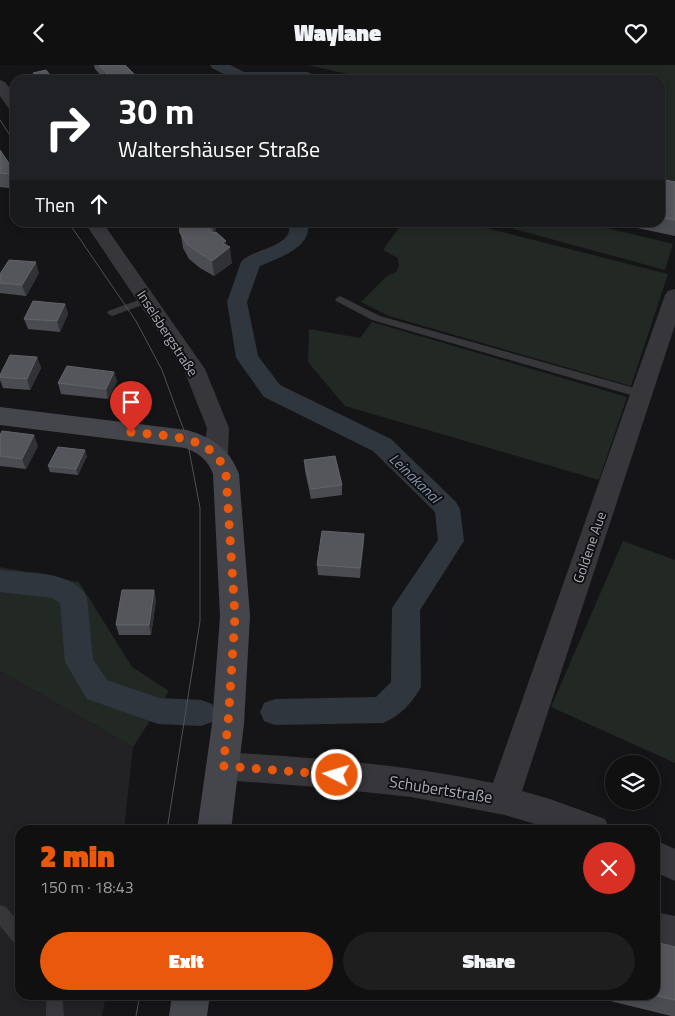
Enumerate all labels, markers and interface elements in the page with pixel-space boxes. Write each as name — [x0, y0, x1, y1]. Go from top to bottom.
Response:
text: Waylane — [294, 16, 381, 50]
icon: back — [25, 19, 53, 47]
icon: heart — [622, 19, 650, 47]
text: 30 m — [118, 84, 194, 138]
icon: right — [35, 95, 100, 160]
text: Waltershäuser Straße — [118, 132, 320, 166]
text: Then — [35, 190, 75, 219]
icon: ahead — [85, 190, 113, 218]
street label: Inselsbergstraße — [132, 286, 204, 380]
pin — [110, 381, 152, 432]
icon: arrive — [117, 388, 145, 416]
water label: Leinakanal — [384, 448, 447, 510]
street label: Goldene Aue — [567, 508, 611, 586]
position arrow — [310, 748, 362, 800]
map controls — [605, 755, 660, 810]
button: layers — [605, 755, 660, 810]
street label: Schubertstraße — [388, 769, 494, 809]
text: 2 min — [40, 833, 115, 879]
button: close — [583, 842, 635, 894]
text: 150 m · 18:43 — [40, 875, 134, 899]
button: Exit — [40, 932, 333, 990]
button: Share — [343, 932, 635, 990]

